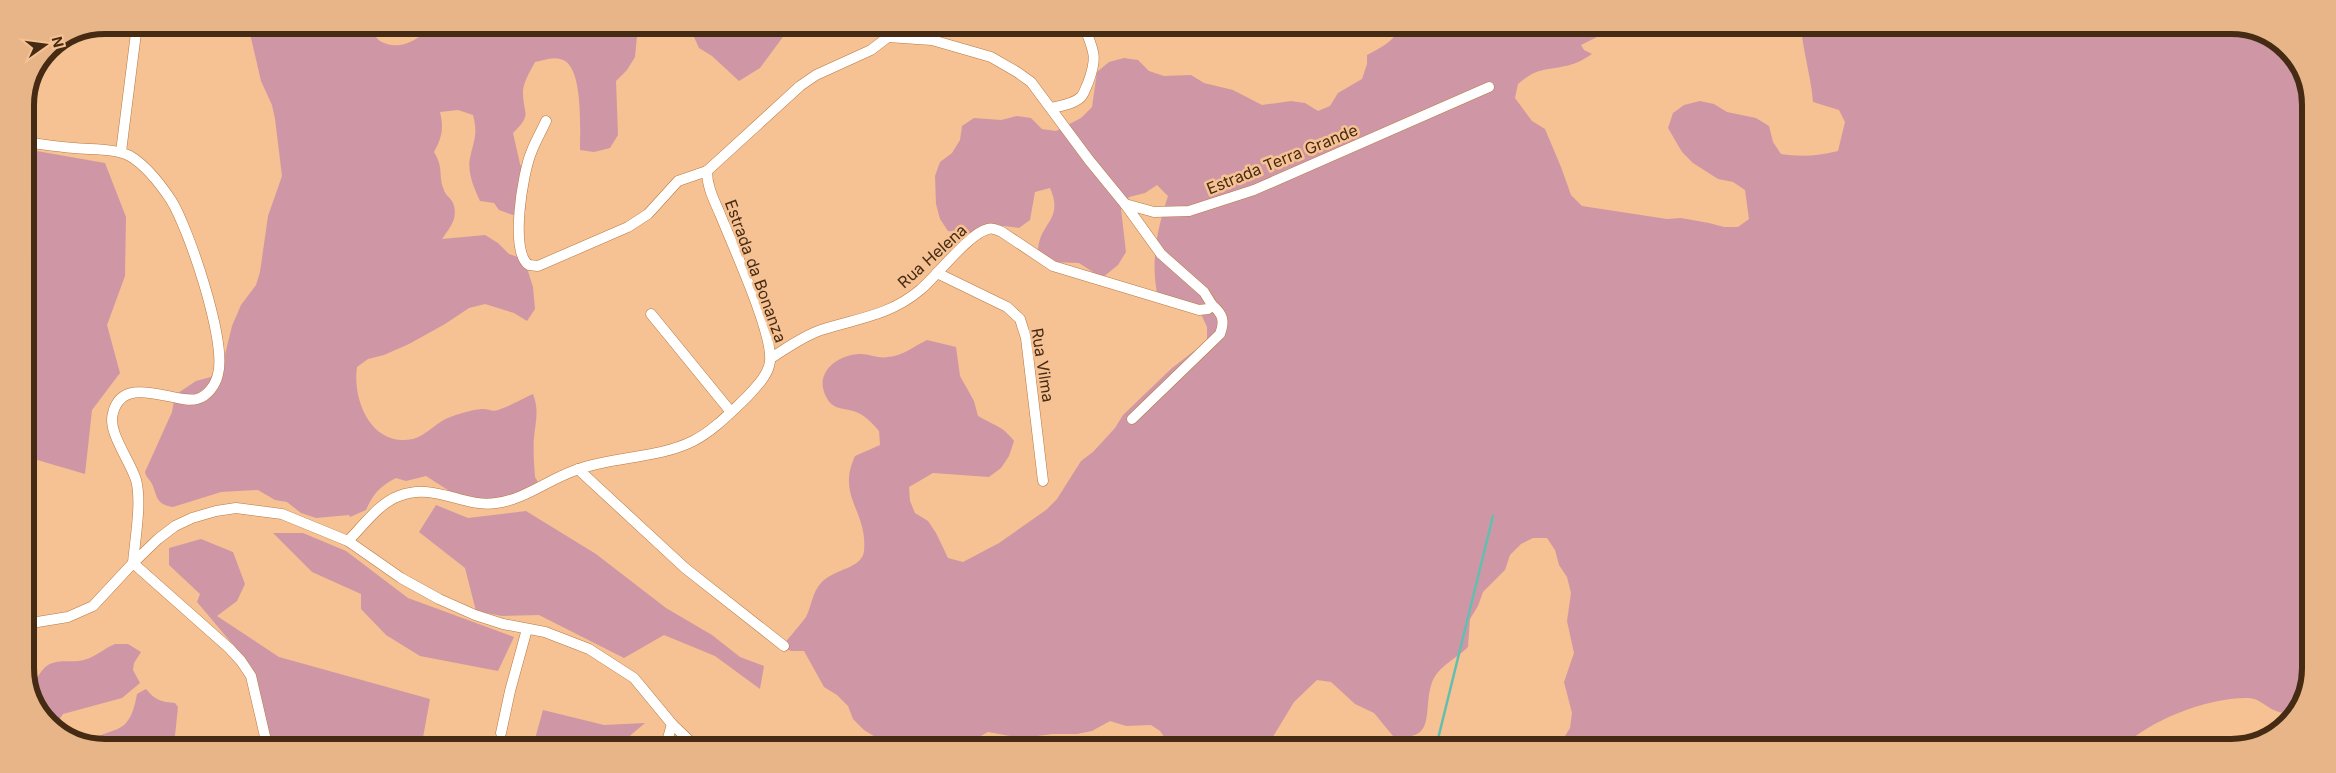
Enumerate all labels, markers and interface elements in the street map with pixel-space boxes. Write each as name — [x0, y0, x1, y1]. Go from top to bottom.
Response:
north arrow — [20, 20, 70, 70]
text: N — [49, 35, 68, 49]
street label: Estrada Terra Grande — [1203, 120, 1361, 198]
street label: Estrada da Bonanza — [721, 197, 791, 345]
street label: Rua Helena — [893, 220, 971, 292]
street label: Rua Vilma — [1027, 326, 1059, 404]

